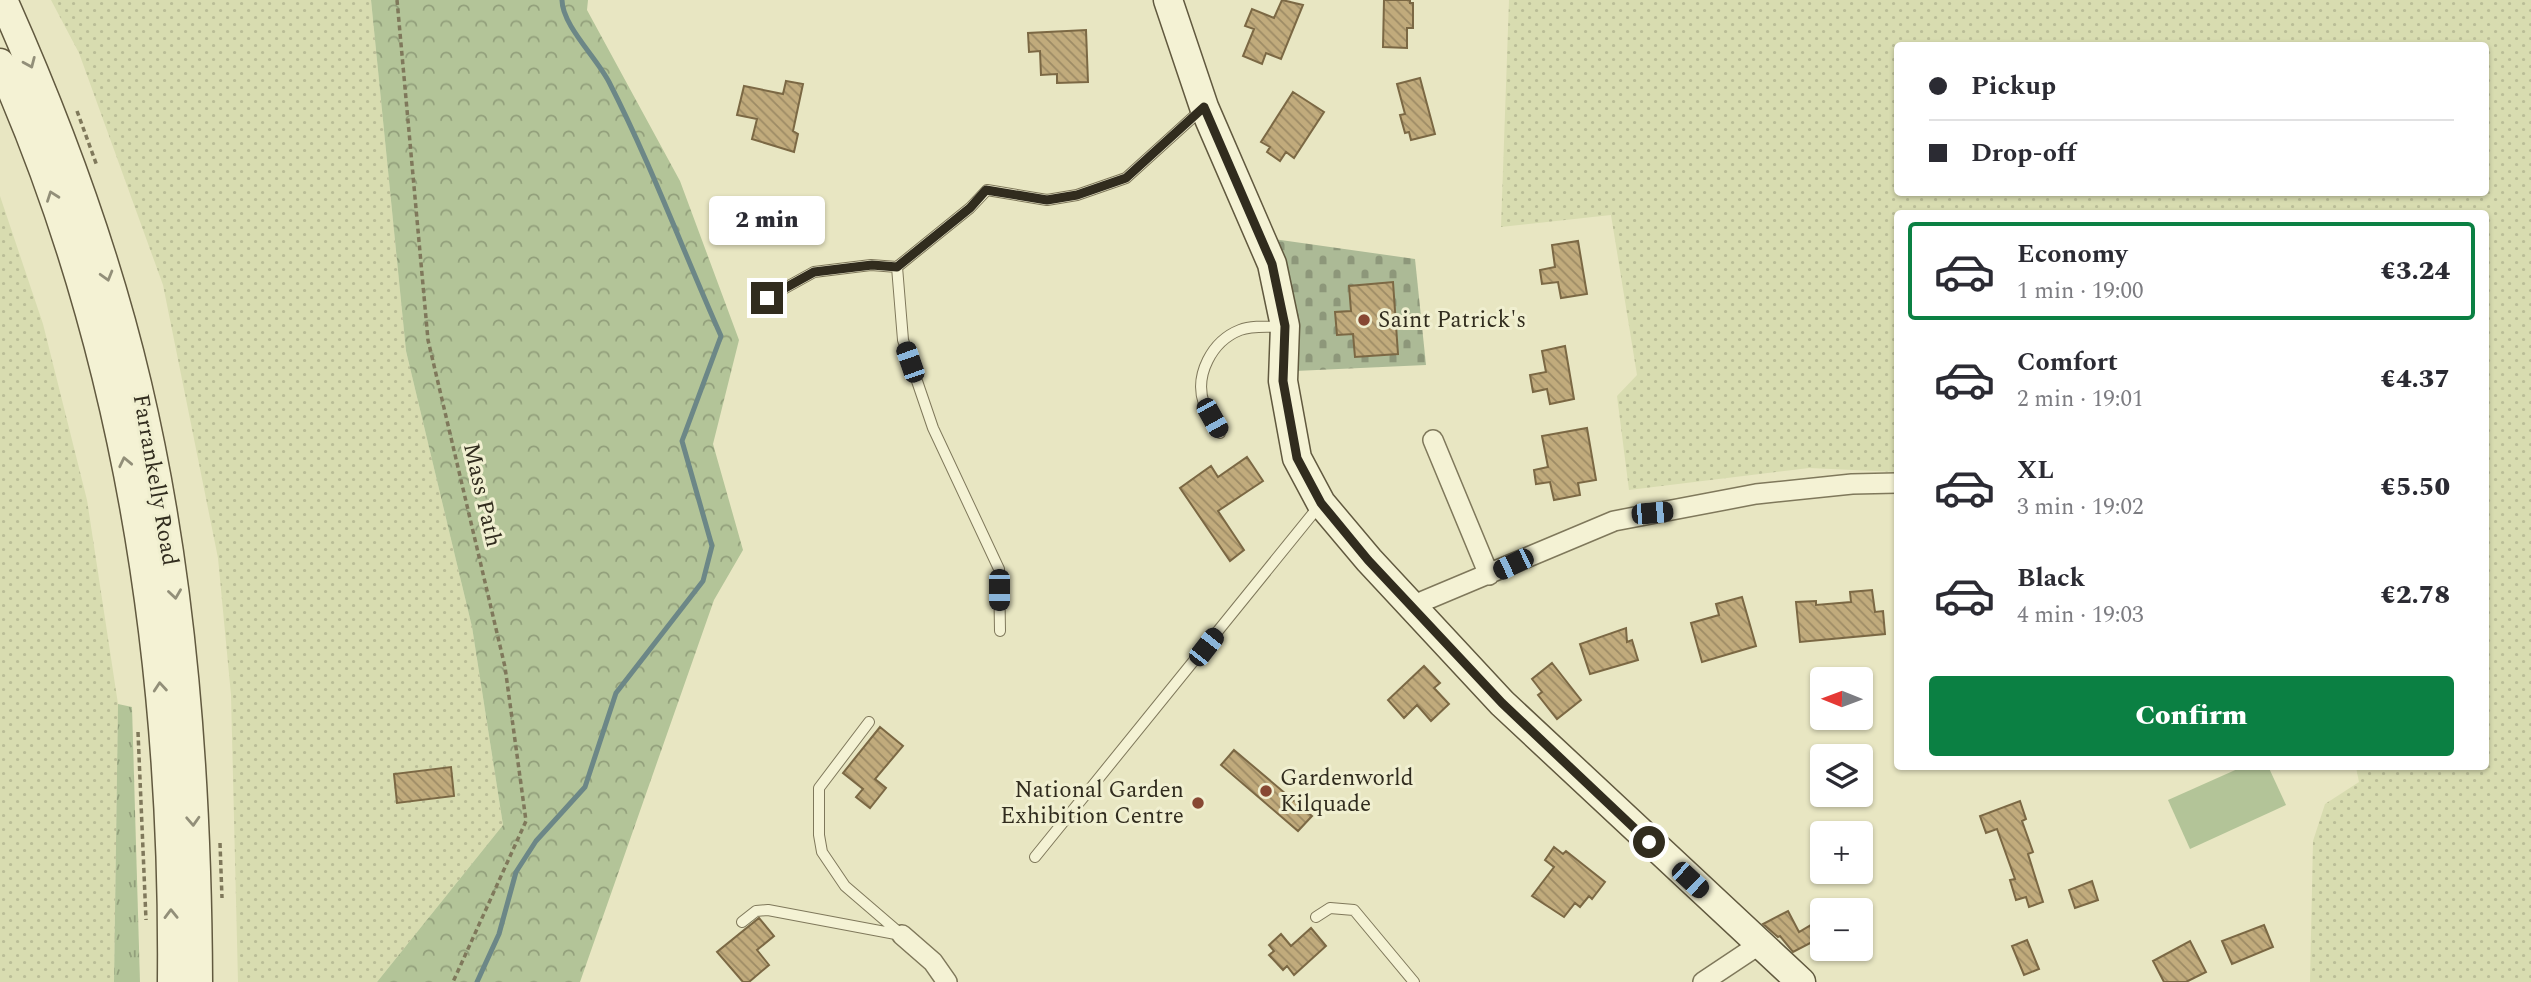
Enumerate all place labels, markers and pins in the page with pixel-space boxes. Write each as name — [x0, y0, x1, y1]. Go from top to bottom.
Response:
place label: Saint Patrick's — [1378, 303, 1526, 338]
marker: Saint Patrick's — [1356, 312, 1372, 328]
place label: Gardenworld Kilquade — [1280, 761, 1414, 822]
place label: National Garden Exhibition Centre — [1000, 773, 1184, 834]
marker: Gardenworld Kilquade — [1258, 783, 1274, 799]
marker: National Garden Exhibition Centre — [1190, 795, 1206, 811]

